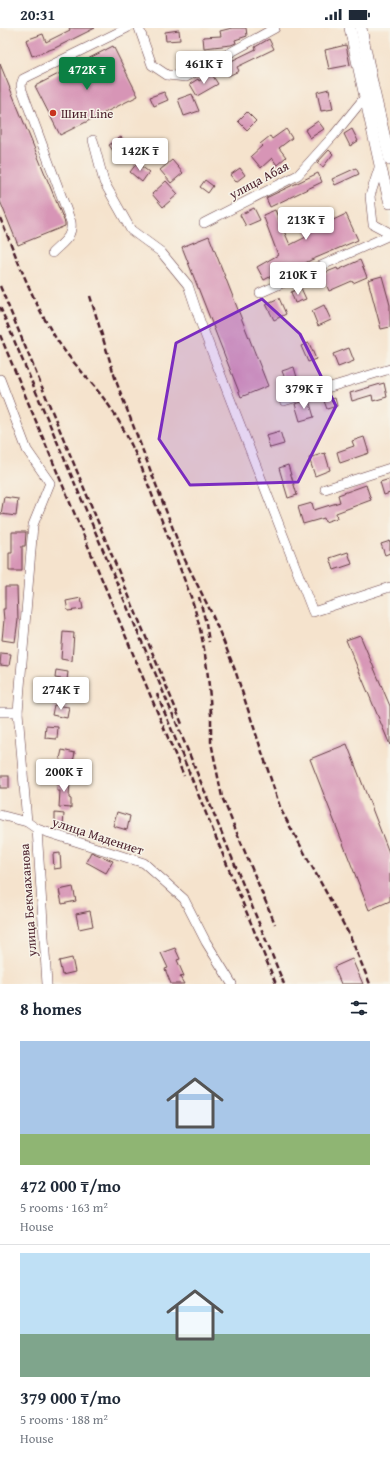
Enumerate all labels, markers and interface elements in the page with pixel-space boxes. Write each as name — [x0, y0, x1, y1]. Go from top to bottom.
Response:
text: 20:31 — [20, 4, 55, 25]
pin: 461K ₸ — [171, 51, 237, 85]
text: 461K ₸ — [185, 54, 223, 73]
pin: 472K ₸ — [54, 57, 120, 91]
text: 472K ₸ — [68, 60, 106, 79]
place label: Шин Line — [61, 104, 113, 123]
marker: Шин Line — [48, 108, 58, 118]
pin: 142K ₸ — [107, 138, 173, 172]
text: 142K ₸ — [121, 141, 159, 160]
street label: улица Абая — [225, 156, 293, 204]
pin: 213K ₸ — [273, 207, 339, 241]
text: 213K ₸ — [287, 210, 325, 229]
pin: 210K ₸ — [265, 262, 331, 296]
text: 210K ₸ — [279, 265, 317, 284]
pin: 379K ₸ — [271, 376, 337, 410]
text: 379K ₸ — [285, 379, 323, 398]
pin: 274K ₸ — [28, 677, 94, 711]
text: 274K ₸ — [42, 680, 80, 699]
pin: 200K ₸ — [31, 759, 97, 793]
text: 200K ₸ — [45, 762, 83, 781]
street label: улица Мадениет — [49, 812, 147, 860]
street label: улица Бекмаханова — [15, 842, 41, 958]
text: 8 homes — [20, 996, 82, 1021]
icon: filters — [348, 997, 370, 1019]
icon: home — [159, 1067, 231, 1139]
text: 472 000 ₸/mo — [20, 1173, 121, 1198]
text: 5 rooms · 163 m² — [20, 1198, 108, 1217]
text: House — [20, 1217, 54, 1236]
icon: home — [159, 1279, 231, 1351]
text: 379 000 ₸/mo — [20, 1385, 121, 1410]
text: 5 rooms · 188 m² — [20, 1410, 108, 1429]
text: House — [20, 1429, 54, 1448]

